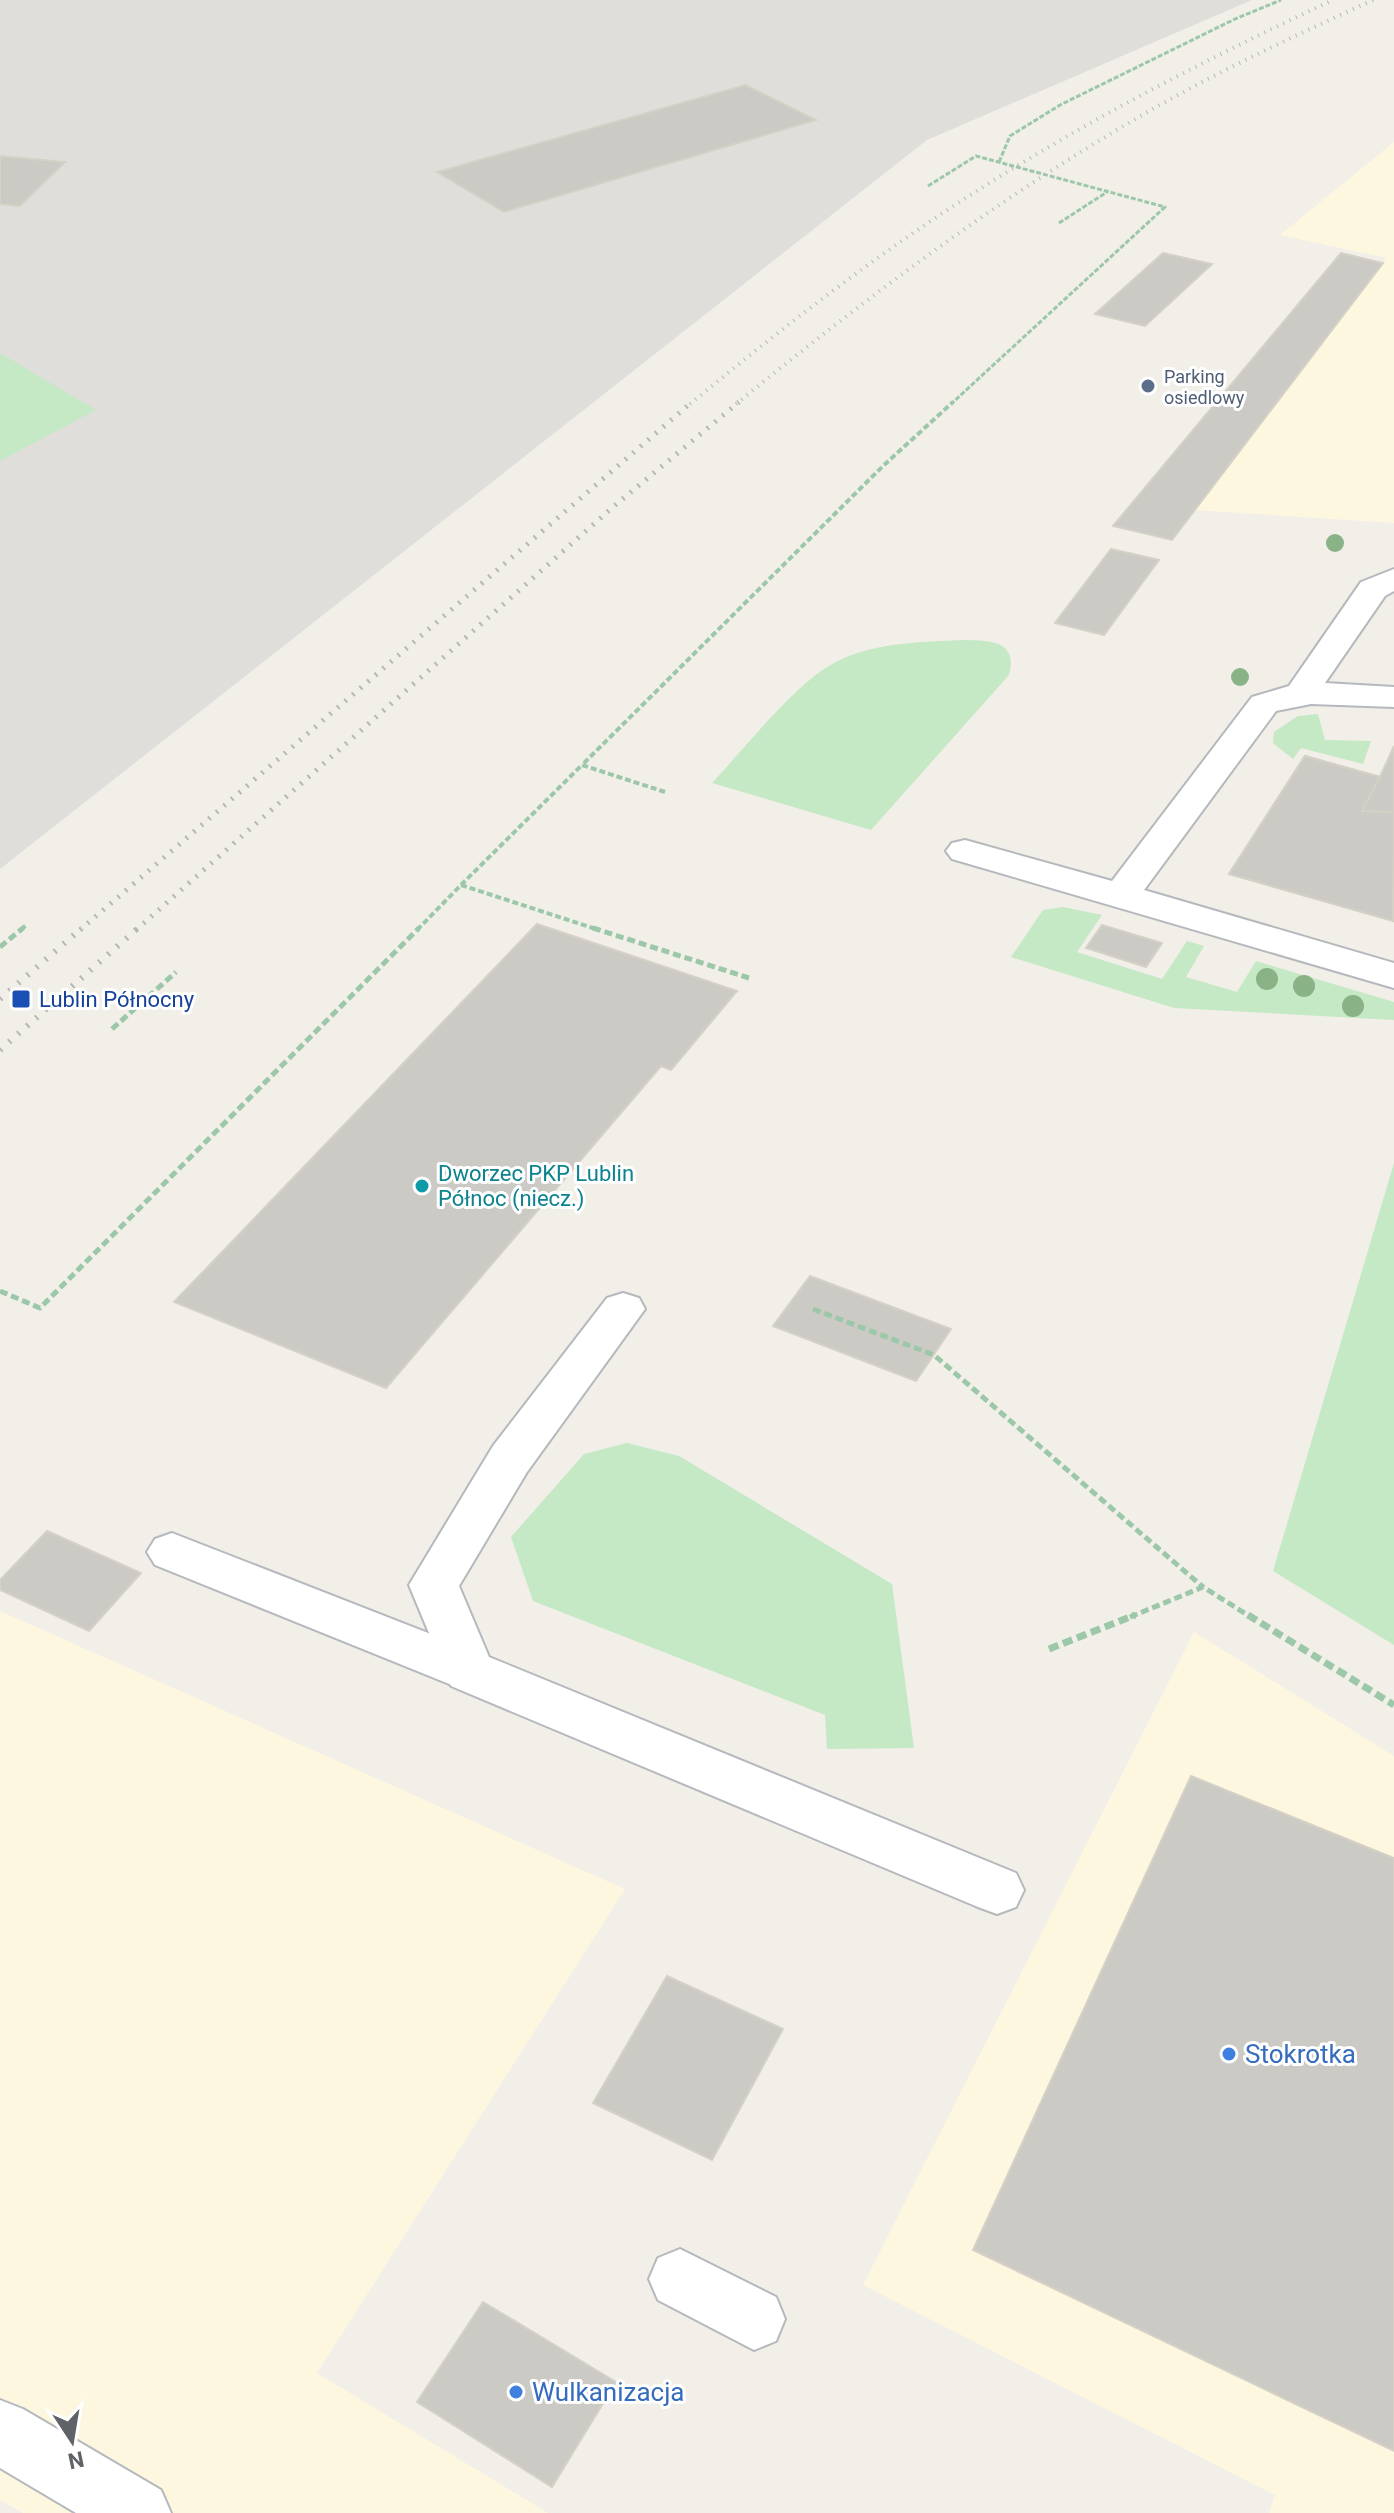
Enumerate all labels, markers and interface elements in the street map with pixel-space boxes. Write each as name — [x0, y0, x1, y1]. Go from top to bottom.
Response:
place label: Parking osiedlowy — [1164, 366, 1245, 408]
marker: Parking osiedlowy — [1139, 377, 1157, 395]
place label: Lublin Północny — [39, 987, 195, 1012]
marker: Lublin Północny — [10, 988, 32, 1010]
place label: Dworzec PKP Lublin Północ (niecz.) — [438, 1161, 634, 1212]
marker: Dworzec PKP Lublin Północ (niecz.) — [413, 1177, 431, 1195]
place label: Stokrotka — [1245, 2039, 1356, 2069]
marker: Stokrotka — [1220, 2045, 1238, 2063]
place label: Wulkanizacja — [532, 2377, 685, 2407]
marker: Wulkanizacja — [507, 2383, 525, 2401]
north arrow — [32, 2401, 112, 2481]
text: N — [66, 2446, 86, 2474]

